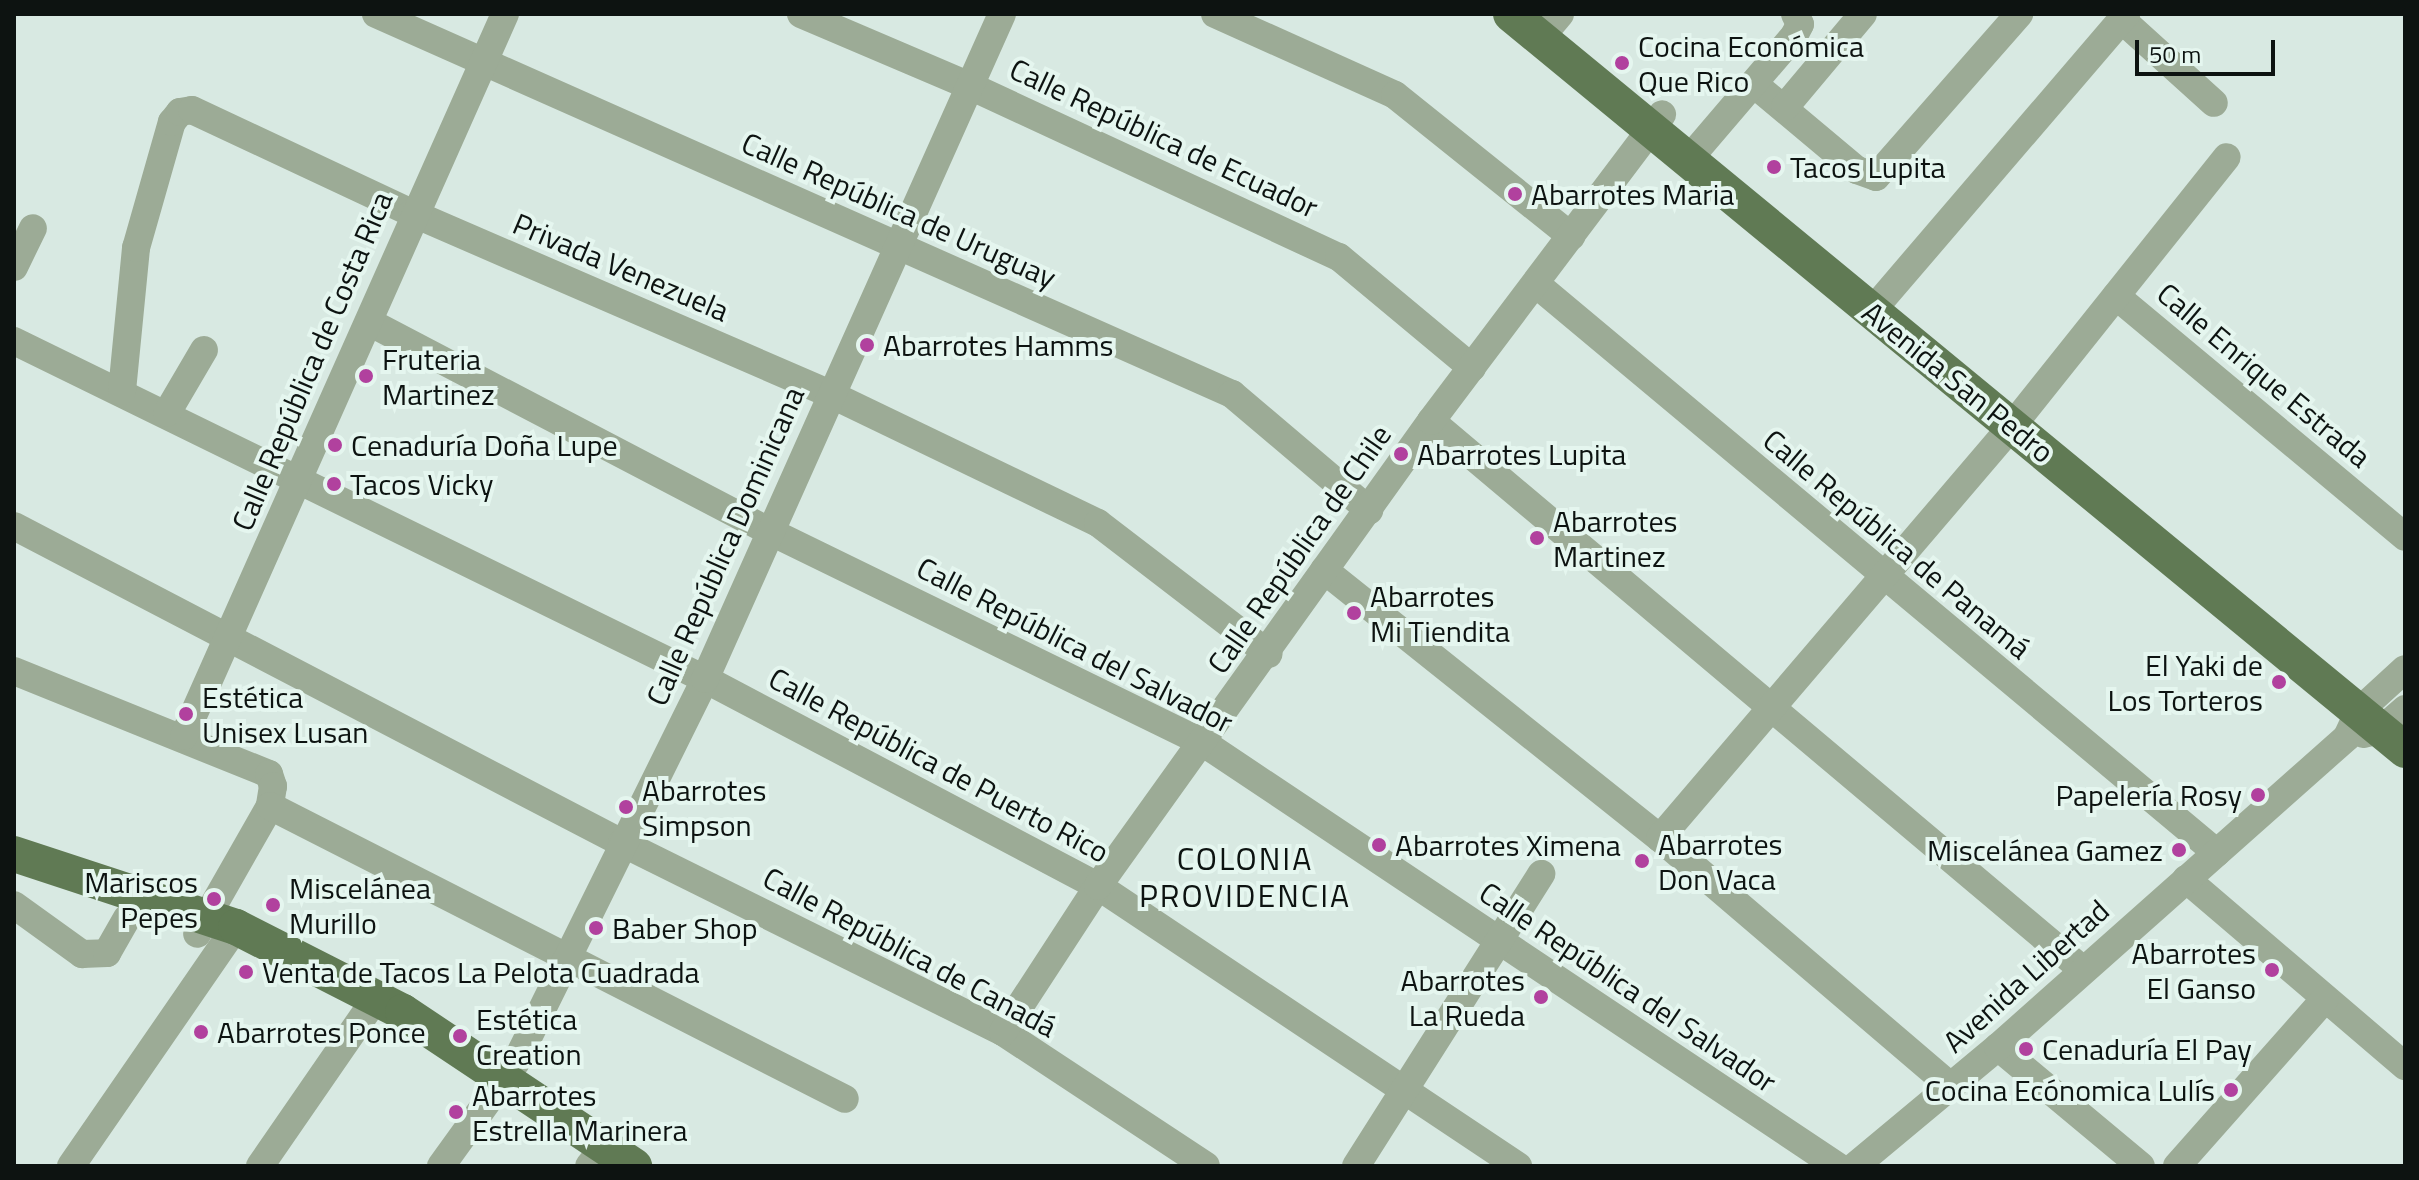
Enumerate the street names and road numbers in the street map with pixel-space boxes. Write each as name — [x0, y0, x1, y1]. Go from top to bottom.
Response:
street label: Calle República de Ecuador — [1004, 51, 1324, 225]
street label: Calle República de Uruguay — [736, 124, 1062, 296]
street label: Calle República de Costa Rica — [224, 186, 400, 536]
street label: Privada Venezuela — [508, 205, 734, 329]
street label: Calle Enrique Estrada — [2150, 275, 2378, 475]
street label: Avenida San Pedro — [1855, 294, 2061, 470]
street label: Calle República Dominicana — [638, 381, 812, 711]
street label: Calle República de Chile — [1200, 418, 1398, 680]
street label: Calle República de Panamá — [1756, 422, 2038, 666]
street label: Calle República del Salvador — [911, 549, 1239, 741]
street label: Calle República de Puerto Rico — [763, 660, 1115, 870]
street label: Calle República de Canadá — [757, 859, 1063, 1045]
street label: Calle República del Salvador — [1473, 874, 1783, 1100]
street label: Avenida Libertad — [1936, 892, 2116, 1060]

